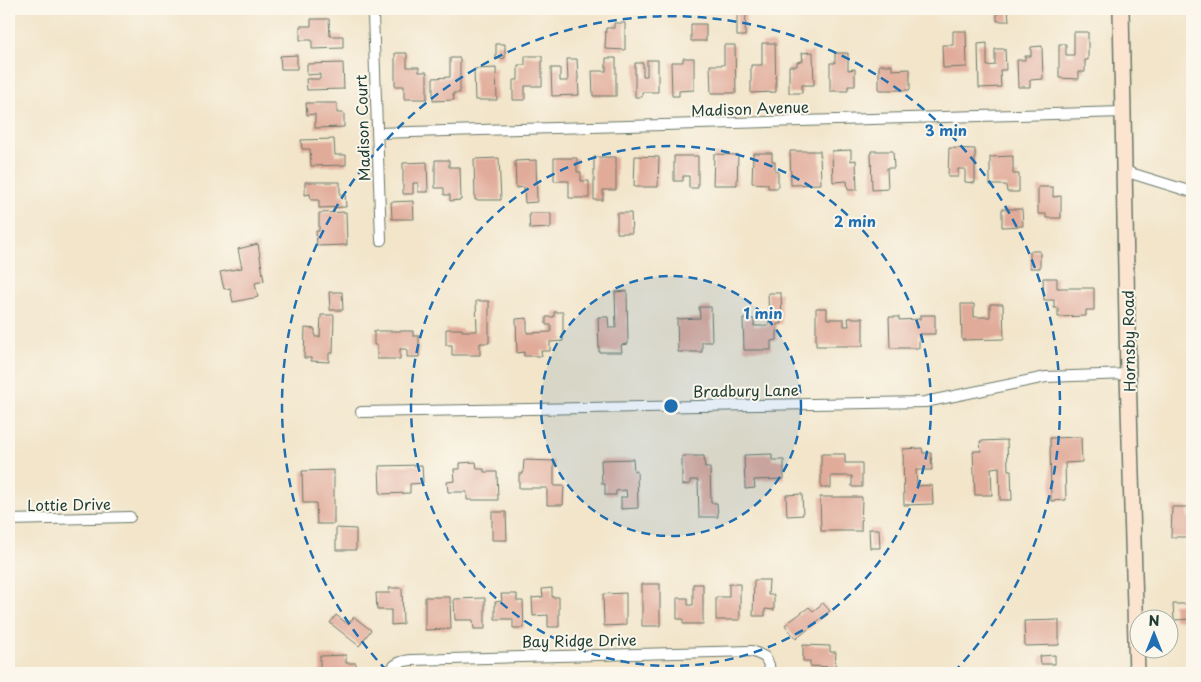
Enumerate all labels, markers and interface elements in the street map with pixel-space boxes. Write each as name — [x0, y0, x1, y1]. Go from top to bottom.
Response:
street label: Madison Court — [349, 74, 375, 182]
street label: Madison Avenue — [691, 94, 809, 122]
text: 3 min — [925, 118, 967, 141]
text: 2 min — [834, 209, 876, 232]
street label: Hornsby Road — [1116, 290, 1140, 392]
text: 1 min — [744, 301, 782, 324]
street label: Bradbury Lane — [693, 378, 799, 402]
centre of rings — [662, 397, 680, 415]
street label: Lottie Drive — [27, 492, 111, 516]
north arrow — [1128, 610, 1178, 660]
text: N — [1148, 610, 1160, 631]
street label: Bay Ridge Drive — [521, 627, 637, 653]

